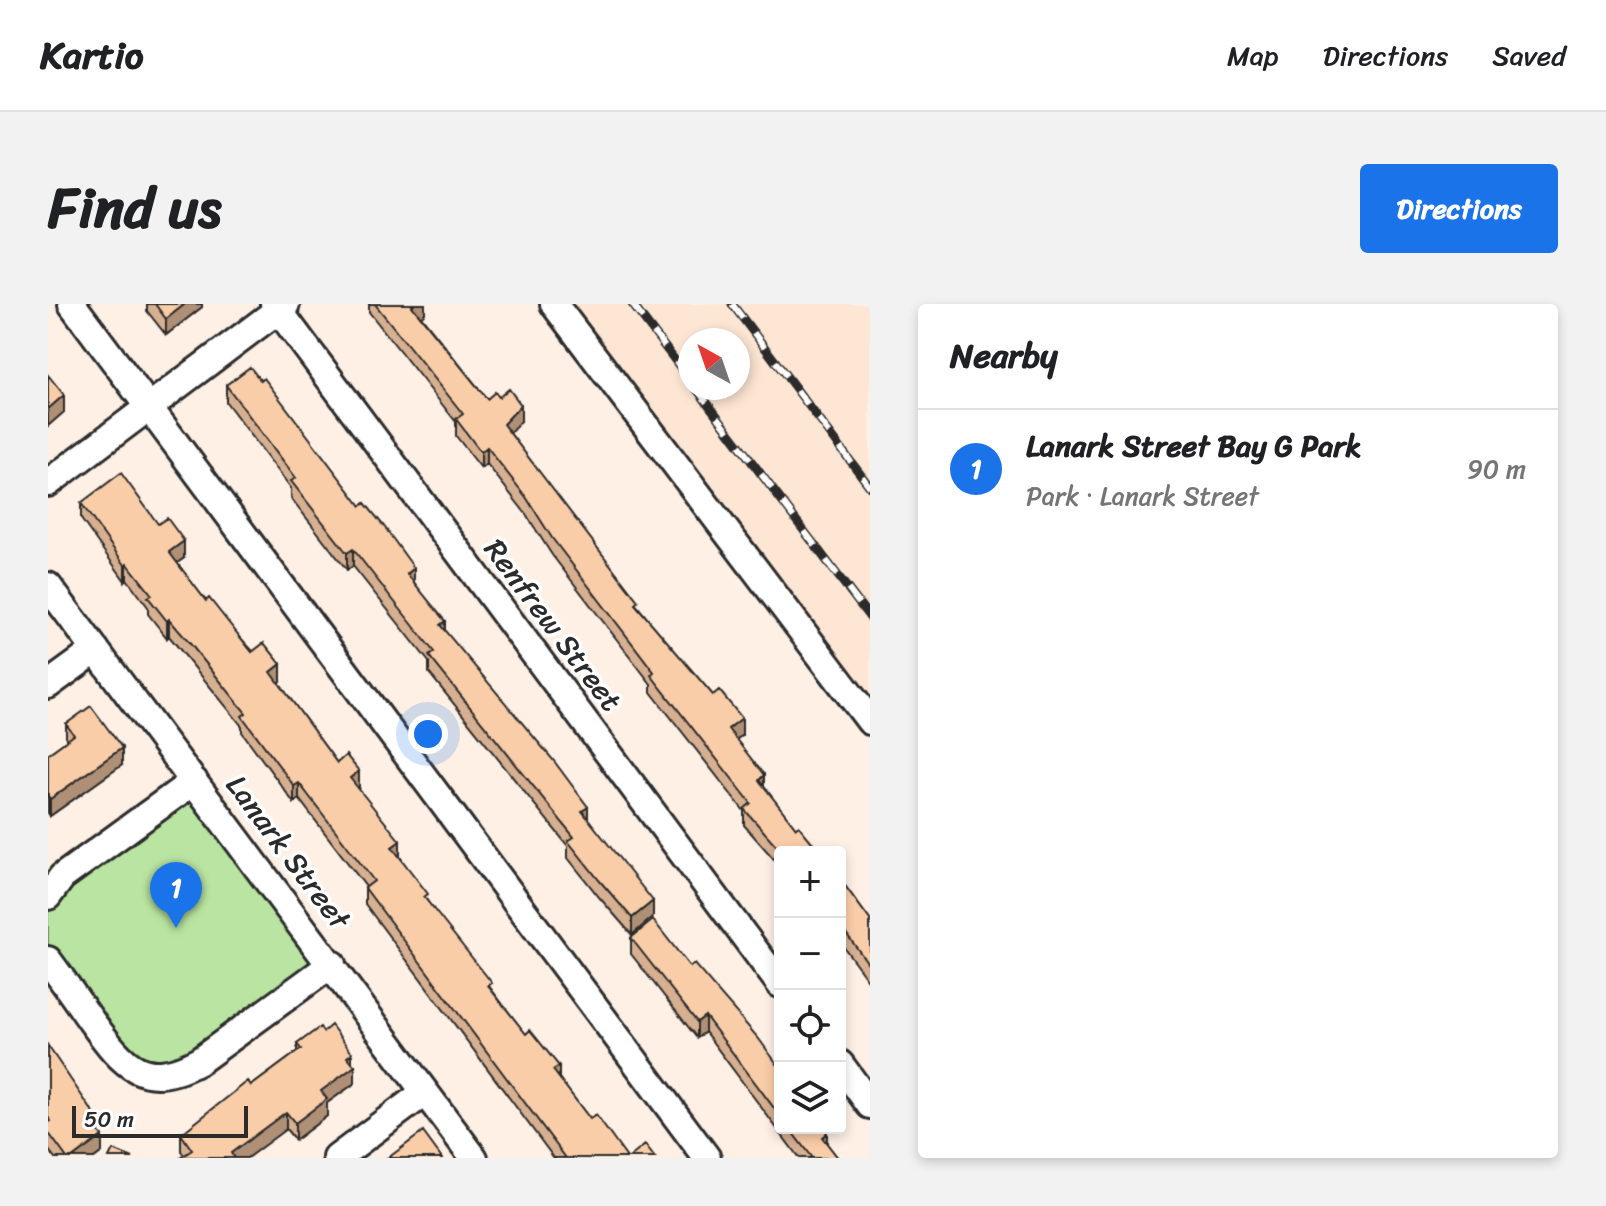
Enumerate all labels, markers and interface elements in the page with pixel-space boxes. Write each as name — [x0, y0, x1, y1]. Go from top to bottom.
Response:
text: Kartio — [40, 22, 144, 89]
text: Map — [1227, 31, 1279, 80]
text: Directions — [1323, 31, 1448, 80]
text: Saved — [1492, 31, 1566, 80]
text: Find us — [48, 159, 221, 258]
button: Directions — [1360, 164, 1558, 253]
text: Nearby — [950, 326, 1058, 386]
north arrow — [678, 328, 750, 400]
text: Lanark Street Bay G Park — [1026, 419, 1362, 473]
text: 1 — [970, 446, 982, 492]
text: 90 m — [1467, 446, 1526, 492]
text: Park · Lanark Street — [1026, 473, 1259, 519]
street label: Renfrew Street — [469, 526, 637, 724]
your location — [408, 714, 448, 754]
street label: Lanark Street — [211, 763, 366, 943]
map controls — [774, 846, 846, 1134]
button: + — [774, 846, 846, 918]
pin: 1 — [150, 862, 202, 928]
button: − — [774, 918, 846, 990]
button: locate — [774, 990, 846, 1062]
button: layers — [774, 1062, 846, 1134]
text: 50 m — [84, 1100, 134, 1139]
scale bar — [72, 1102, 248, 1138]

